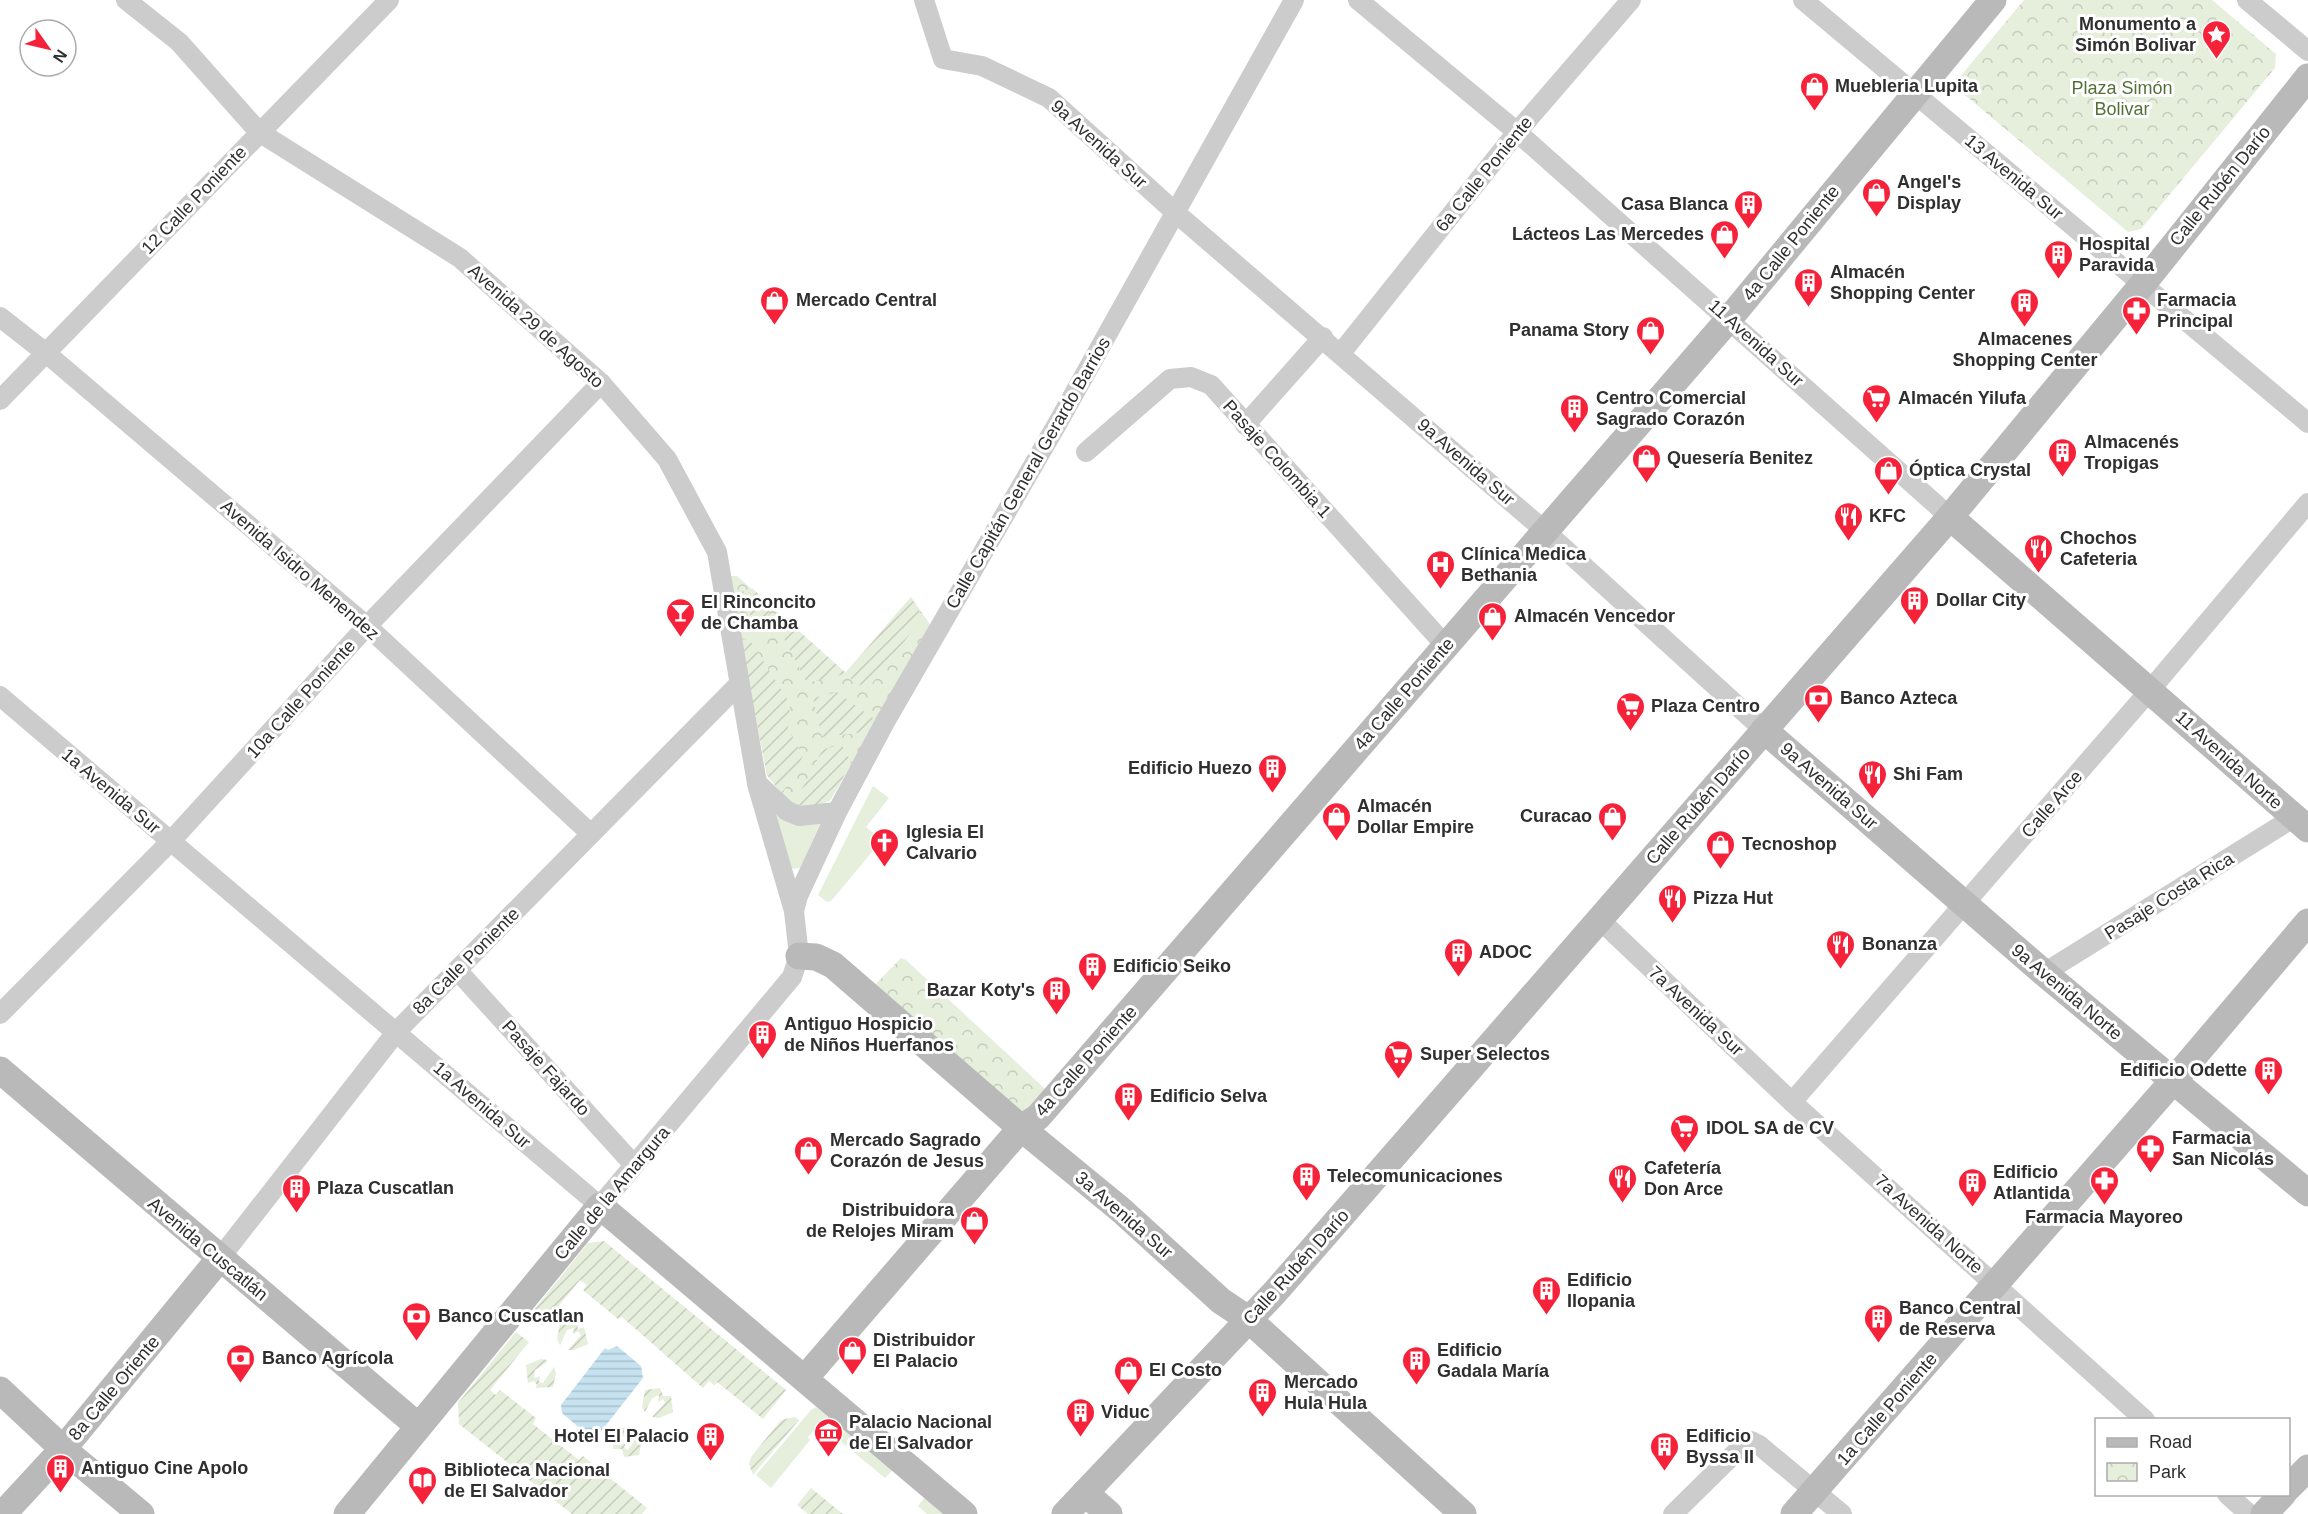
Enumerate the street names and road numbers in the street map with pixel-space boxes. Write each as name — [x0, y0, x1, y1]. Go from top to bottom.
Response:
street label: 9a Avenida Sur — [1047, 96, 1151, 192]
street label: 6a Calle Poniente — [1432, 112, 1536, 236]
street label: Calle Rubén Darío — [2166, 122, 2274, 250]
street label: 13 Avenida Sur — [1961, 130, 2067, 224]
street label: 12 Calle Poniente — [137, 142, 251, 258]
street label: 4a Calle Poniente — [1739, 181, 1843, 305]
street label: Avenida 29 de Agosto — [464, 260, 608, 392]
street label: 11 Avenida Sur — [1705, 295, 1807, 391]
street label: Calle Capitán General Gerardo Barrios — [942, 334, 1114, 612]
street label: Pasaje Colombia 1 — [1219, 396, 1335, 522]
street label: 9a Avenida Sur — [1413, 415, 1519, 509]
street label: Avenida Isidro Menendez — [217, 496, 383, 644]
street label: 4a Calle Poniente — [1350, 634, 1458, 754]
street label: 10a Calle Poniente — [243, 636, 359, 762]
street label: 11 Avenida Norte — [2172, 707, 2286, 813]
street label: 9a Avenida Sur — [1776, 739, 1882, 833]
street label: 1a Avenida Sur — [58, 744, 164, 838]
street label: Calle Rubén Darío — [1642, 744, 1754, 868]
street label: Calle Arce — [2018, 766, 2086, 842]
street label: Pasaje Costa Rica — [2101, 848, 2238, 944]
street label: 8a Calle Poniente — [409, 904, 523, 1018]
street label: 9a Avenida Norte — [2008, 940, 2126, 1044]
street label: 7a Avenida Sur — [1645, 962, 1747, 1060]
street label: 4a Calle Poniente — [1031, 1002, 1141, 1120]
street label: Pasaje Fajardo — [498, 1016, 594, 1120]
street label: 1a Avenida Sur — [429, 1058, 535, 1152]
street label: Calle de la Amargura — [550, 1121, 674, 1264]
street label: 3a Avenida Sur — [1071, 1168, 1177, 1262]
street label: 7a Avenida Norte — [1871, 1170, 1987, 1278]
street label: Avenida Cuscatlán — [144, 1193, 272, 1305]
street label: Calle Rubén Darío — [1239, 1205, 1353, 1329]
street label: 8a Calle Oriente — [65, 1332, 163, 1444]
street label: 1a Calle Poniente — [1833, 1349, 1941, 1469]

